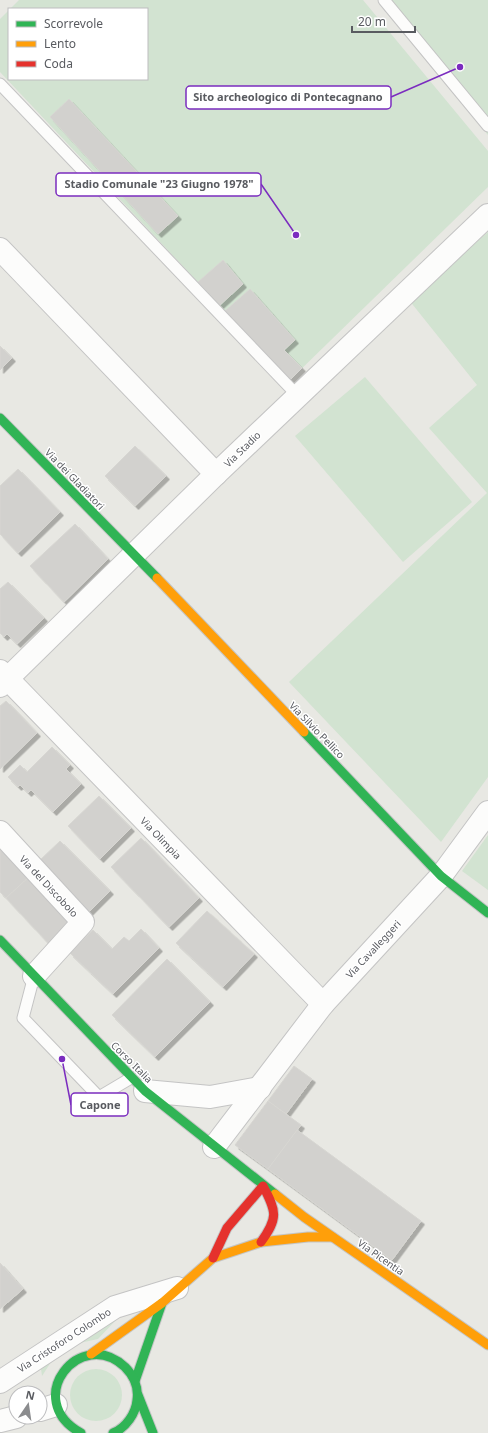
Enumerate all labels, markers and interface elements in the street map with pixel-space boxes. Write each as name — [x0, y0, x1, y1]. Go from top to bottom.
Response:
legend — [8, 8, 148, 80]
scale bar — [352, 8, 415, 34]
text: 20 m — [358, 13, 386, 30]
text: Scorrevole — [44, 15, 103, 32]
text: Lento — [44, 35, 76, 52]
text: Coda — [44, 55, 73, 72]
callout: Sito archeologico di Pontecagnano — [186, 86, 391, 109]
text: Sito archeologico di Pontecagnano — [193, 89, 383, 104]
callout: Stadio Comunale "23 Giugno 1978" — [56, 173, 261, 196]
text: Stadio Comunale "23 Giugno 1978" — [64, 176, 254, 191]
street label: Via Stadio — [220, 428, 264, 470]
street label: Via dei Gladiatori — [42, 445, 108, 513]
street label: Via Silvio Pellico — [286, 699, 348, 761]
street label: Via Olimpia — [137, 814, 185, 862]
street label: Via del Discobolo — [17, 852, 81, 920]
street label: Via Cavalleggeri — [342, 917, 404, 981]
street label: Corso Italia — [108, 1038, 156, 1086]
callout: Capone — [71, 1093, 128, 1116]
text: Capone — [79, 1097, 121, 1112]
street label: Via Picentia — [355, 1236, 407, 1278]
street label: Via Cristoforo Colombo — [15, 1304, 113, 1376]
north arrow — [8, 1385, 48, 1425]
text: N — [24, 1386, 36, 1403]

